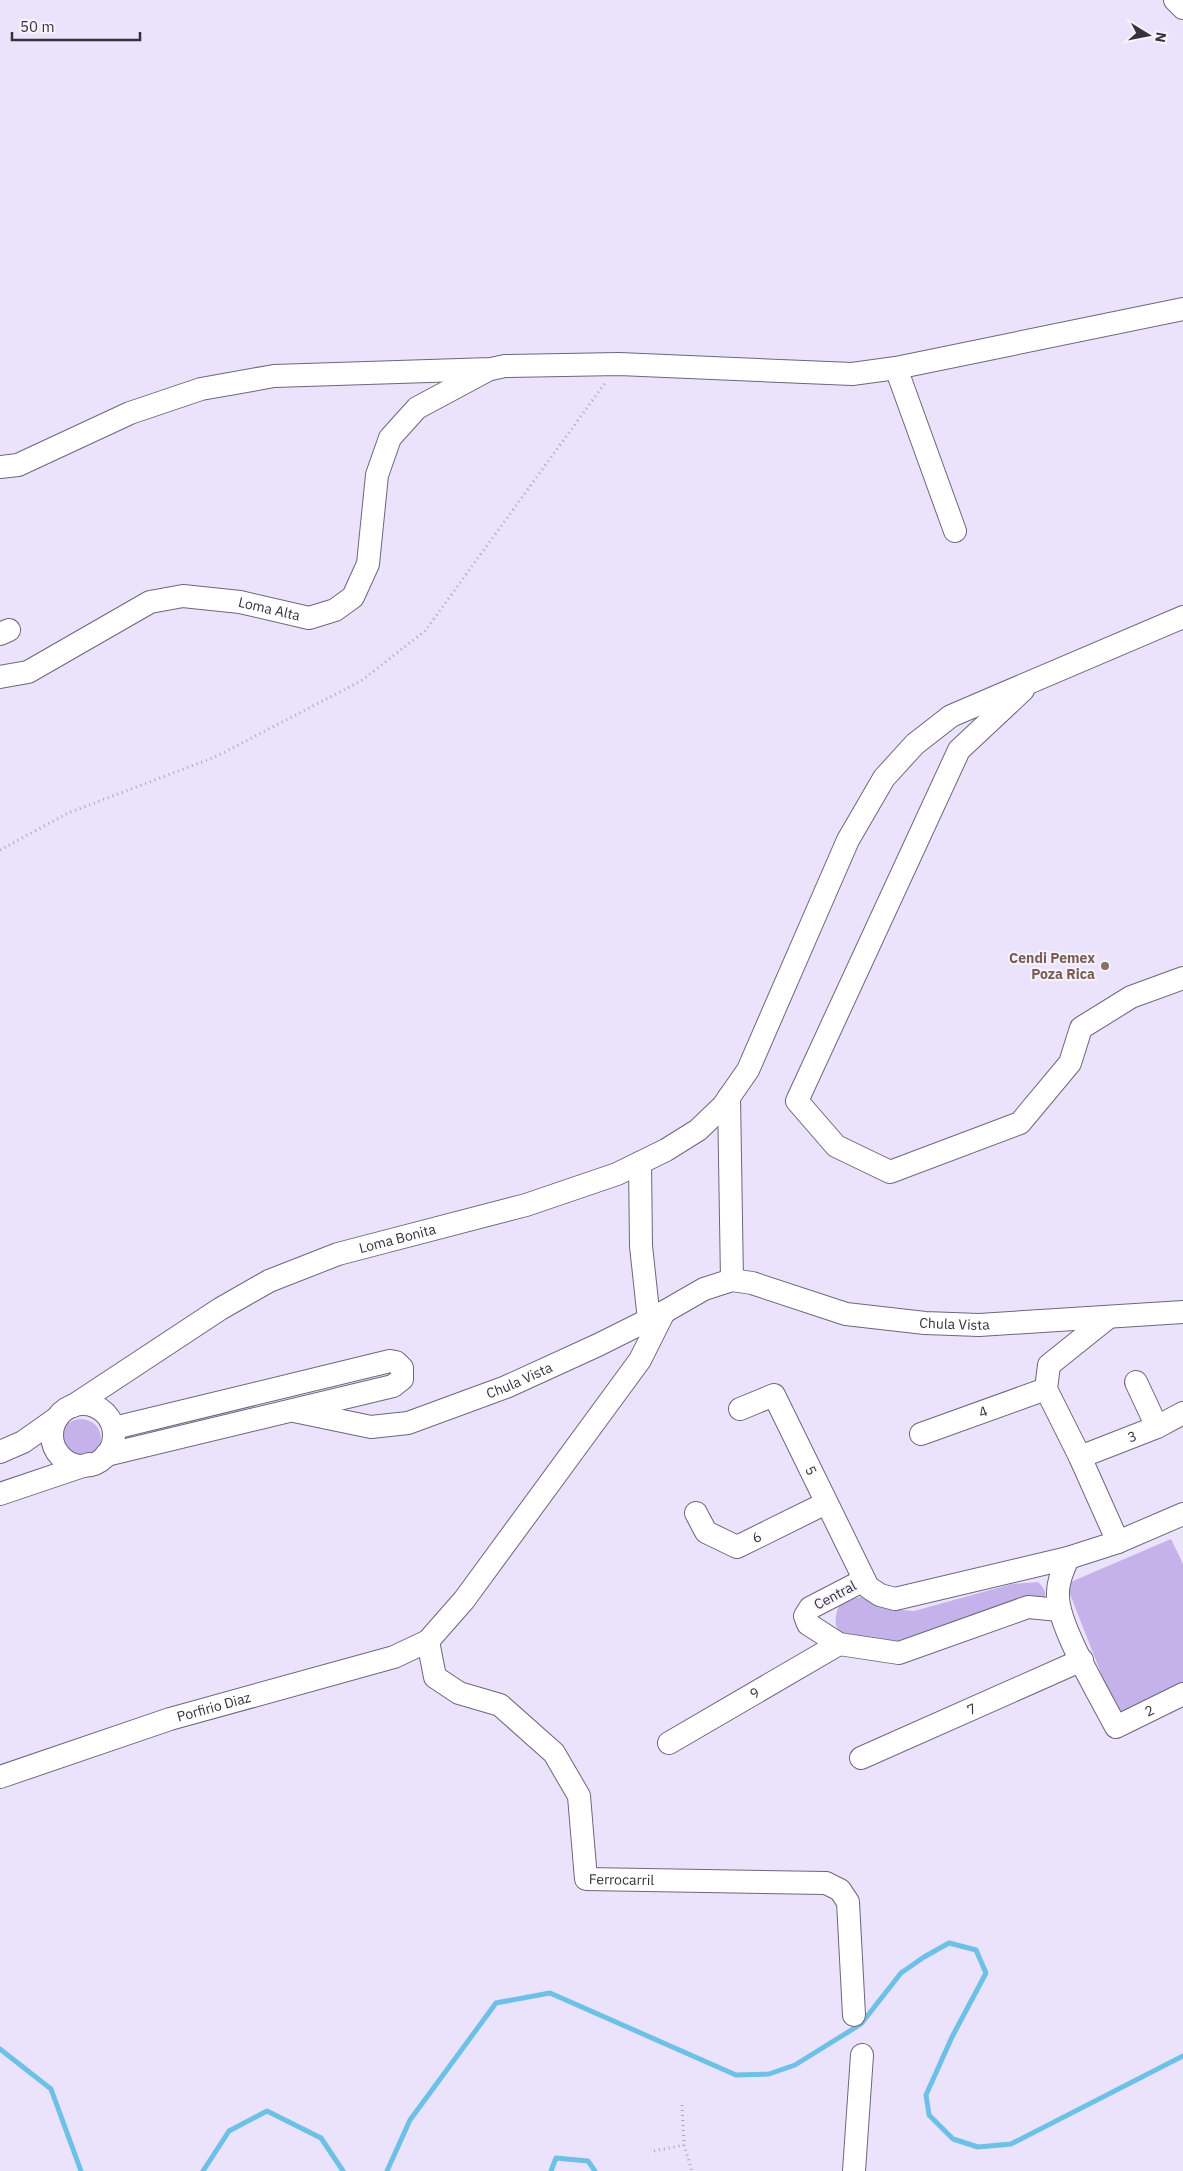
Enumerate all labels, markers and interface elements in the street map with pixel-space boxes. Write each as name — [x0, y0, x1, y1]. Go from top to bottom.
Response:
scale bar — [12, 10, 140, 42]
north arrow — [1123, 10, 1173, 60]
text: 50 m — [20, 17, 55, 36]
text: N — [1151, 31, 1171, 44]
street label: Loma Alta — [237, 593, 302, 625]
place label: Cendi Pemex Poza Rica — [1009, 949, 1095, 983]
marker: Cendi Pemex Poza Rica — [1099, 960, 1111, 972]
street label: Loma Bonita — [357, 1220, 438, 1257]
street label: Chula Vista — [918, 1313, 991, 1334]
street label: Chula Vista — [484, 1358, 556, 1403]
street label: 4 — [976, 1402, 990, 1422]
street label: 3 — [1125, 1427, 1139, 1447]
street label: 5 — [801, 1463, 821, 1478]
street label: 6 — [749, 1527, 765, 1547]
street label: Central — [811, 1576, 860, 1614]
street label: 9 — [746, 1683, 763, 1703]
street label: Porfirio Diaz — [175, 1688, 253, 1726]
street label: 7 — [964, 1699, 979, 1719]
street label: 2 — [1142, 1701, 1157, 1720]
street label: Ferrocarril — [589, 1870, 654, 1889]

